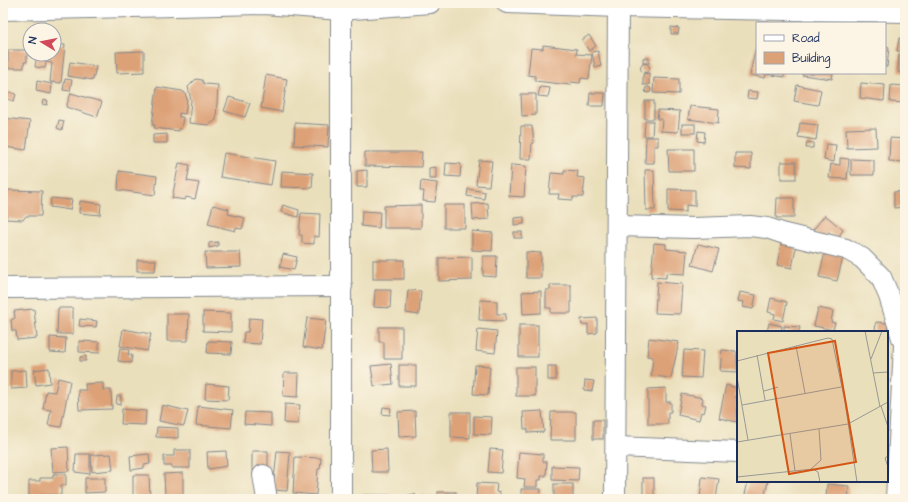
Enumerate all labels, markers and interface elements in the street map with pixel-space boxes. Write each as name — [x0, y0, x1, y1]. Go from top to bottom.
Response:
north arrow — [22, 22, 62, 62]
legend — [756, 22, 886, 74]
text: Road — [792, 30, 820, 47]
text: N — [25, 36, 41, 45]
text: Building — [792, 50, 830, 68]
inset map — [737, 331, 888, 482]

